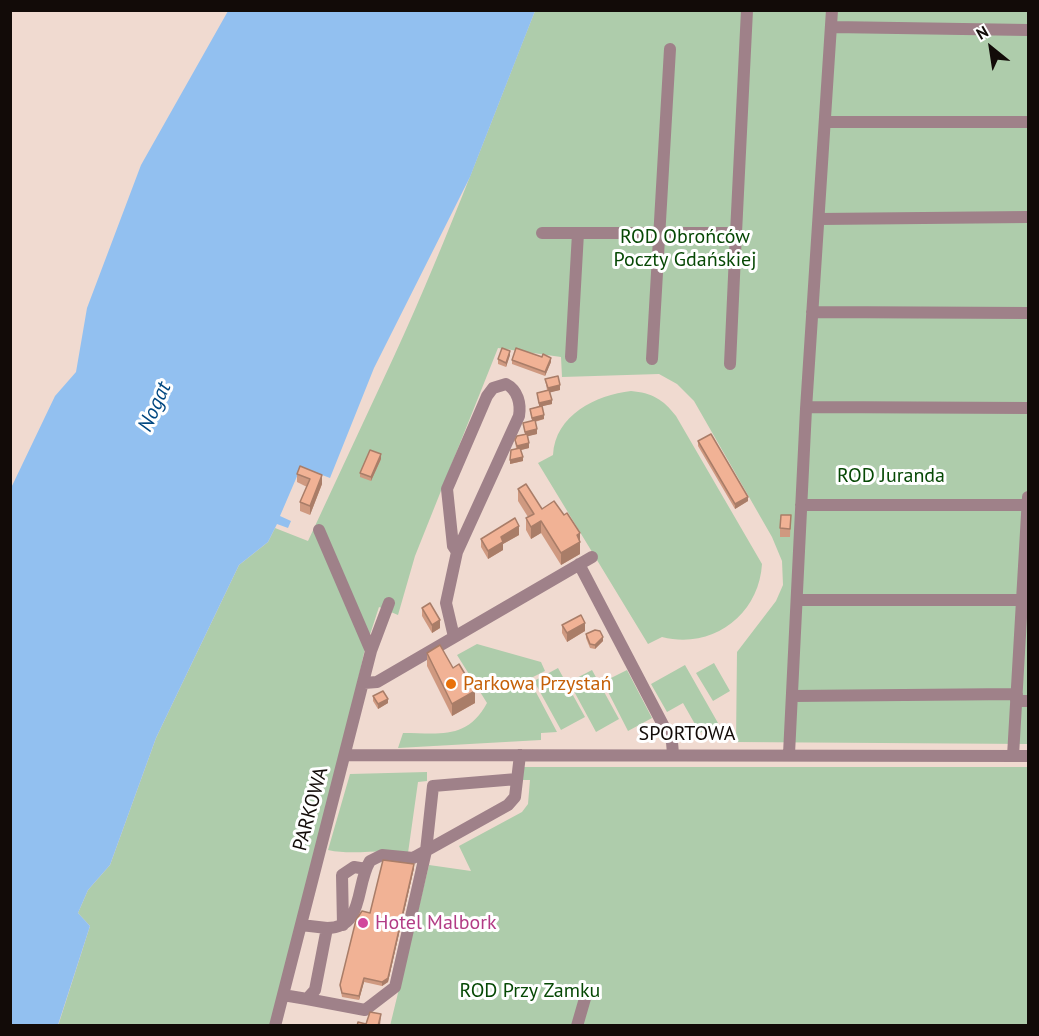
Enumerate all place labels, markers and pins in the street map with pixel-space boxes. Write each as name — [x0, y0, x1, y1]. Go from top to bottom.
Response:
place label: Parkowa Przystań — [463, 672, 611, 696]
marker: Parkowa Przystań — [444, 677, 458, 691]
place label: Hotel Malbork — [375, 911, 497, 935]
marker: Hotel Malbork — [356, 916, 370, 930]

